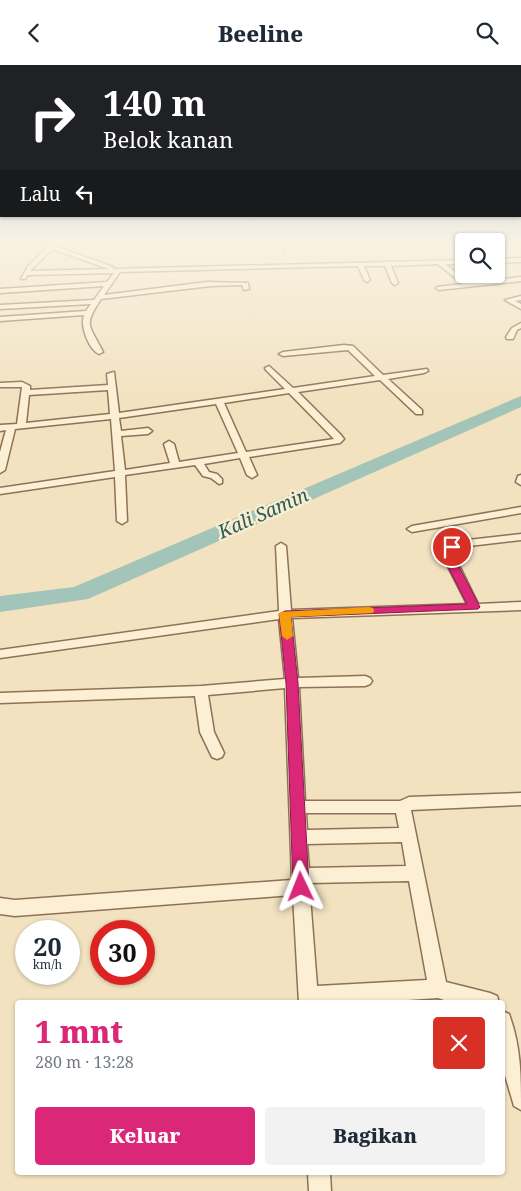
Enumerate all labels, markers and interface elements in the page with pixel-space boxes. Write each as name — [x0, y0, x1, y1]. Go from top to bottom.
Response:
text: Beeline — [218, 18, 303, 48]
icon: back — [20, 19, 48, 47]
icon: search — [473, 19, 501, 47]
text: 140 m — [103, 79, 206, 126]
icon: right — [20, 85, 85, 150]
text: Belok kanan — [103, 124, 233, 154]
icon: left — [71, 180, 99, 208]
text: Lalu — [20, 181, 61, 207]
map controls — [455, 233, 505, 283]
button: search — [455, 233, 505, 283]
water label: Kali Samin — [213, 481, 313, 545]
pin — [431, 526, 473, 568]
icon: arrive — [438, 533, 466, 561]
position arrow — [274, 860, 326, 912]
speed limit sign: 30 — [90, 920, 155, 985]
text: 20 — [33, 929, 62, 963]
text: km/h — [33, 956, 62, 973]
text: 1 mnt — [35, 1011, 123, 1052]
button: close — [433, 1017, 485, 1069]
text: 280 m · 13:28 — [35, 1051, 134, 1073]
button: Keluar — [35, 1107, 255, 1165]
button: Bagikan — [265, 1107, 485, 1165]

